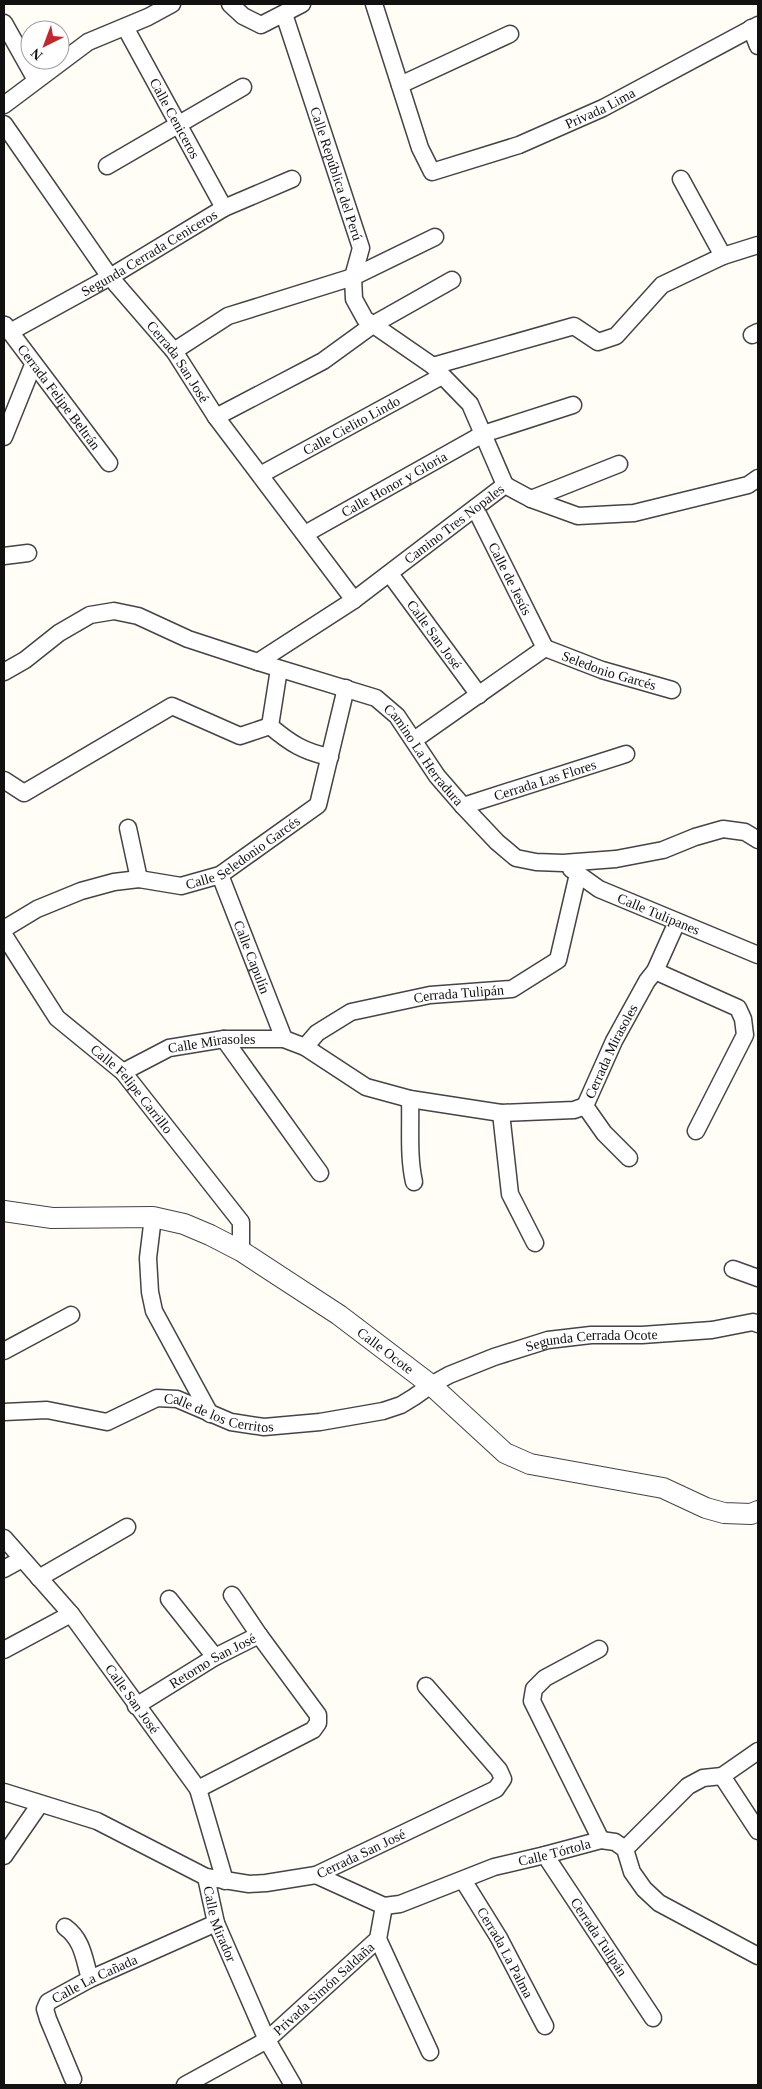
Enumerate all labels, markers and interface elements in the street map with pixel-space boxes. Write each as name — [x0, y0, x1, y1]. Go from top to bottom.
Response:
north arrow — [20, 20, 70, 70]
text: N — [28, 45, 45, 63]
street label: Calle Ceniceros — [147, 76, 202, 161]
street label: Privada Lima — [563, 85, 638, 132]
street label: Calle República del Perú — [307, 105, 365, 242]
street label: Segunda Cerrada Ceniceros — [79, 207, 220, 299]
street label: Cerrada San José — [144, 318, 212, 405]
street label: Cerrada Felipe Beltrán — [14, 342, 103, 453]
street label: Calle Cielito Lindo — [301, 393, 403, 458]
street label: Calle Honor y Gloria — [339, 448, 450, 520]
street label: Camino Tres Nopales — [401, 481, 507, 567]
street label: Calle de Jesús — [485, 540, 534, 618]
street label: Calle San José — [404, 597, 464, 672]
street label: Seledonio Garcés — [560, 648, 658, 693]
street label: Camino La Herradura — [381, 701, 467, 809]
street label: Cerrada Las Flores — [492, 757, 598, 804]
street label: Calle Seledonio Garcés — [184, 813, 303, 892]
street label: Calle Tulipanes — [615, 891, 702, 938]
street label: Calle Capulín — [230, 918, 273, 996]
street label: Cerrada Tulipán — [412, 983, 505, 1006]
street label: Cerrada Mirasoles — [582, 1002, 641, 1101]
street label: Calle Mirasoles — [167, 1032, 256, 1056]
street label: Calle Felipe Carrillo — [87, 1042, 175, 1137]
street label: Calle Ocote — [354, 1325, 416, 1377]
street label: Segunda Cerrada Ocote — [524, 1327, 658, 1355]
street label: Calle de los Cerritos — [164, 1391, 274, 1435]
street label: Retorno San José — [167, 1631, 259, 1692]
street label: Calle San José — [102, 1662, 162, 1736]
street label: Cerrada San José — [314, 1826, 408, 1882]
street label: Calle Tórtola — [517, 1836, 593, 1869]
street label: Calle Mirador — [200, 1885, 239, 1964]
street label: Cerrada Tulipán — [567, 1895, 630, 1979]
street label: Cerrada La Palma — [474, 1905, 536, 2001]
street label: Privada Simón Saldaña — [271, 1939, 378, 2038]
street label: Calle La Cañada — [49, 1952, 140, 2006]

